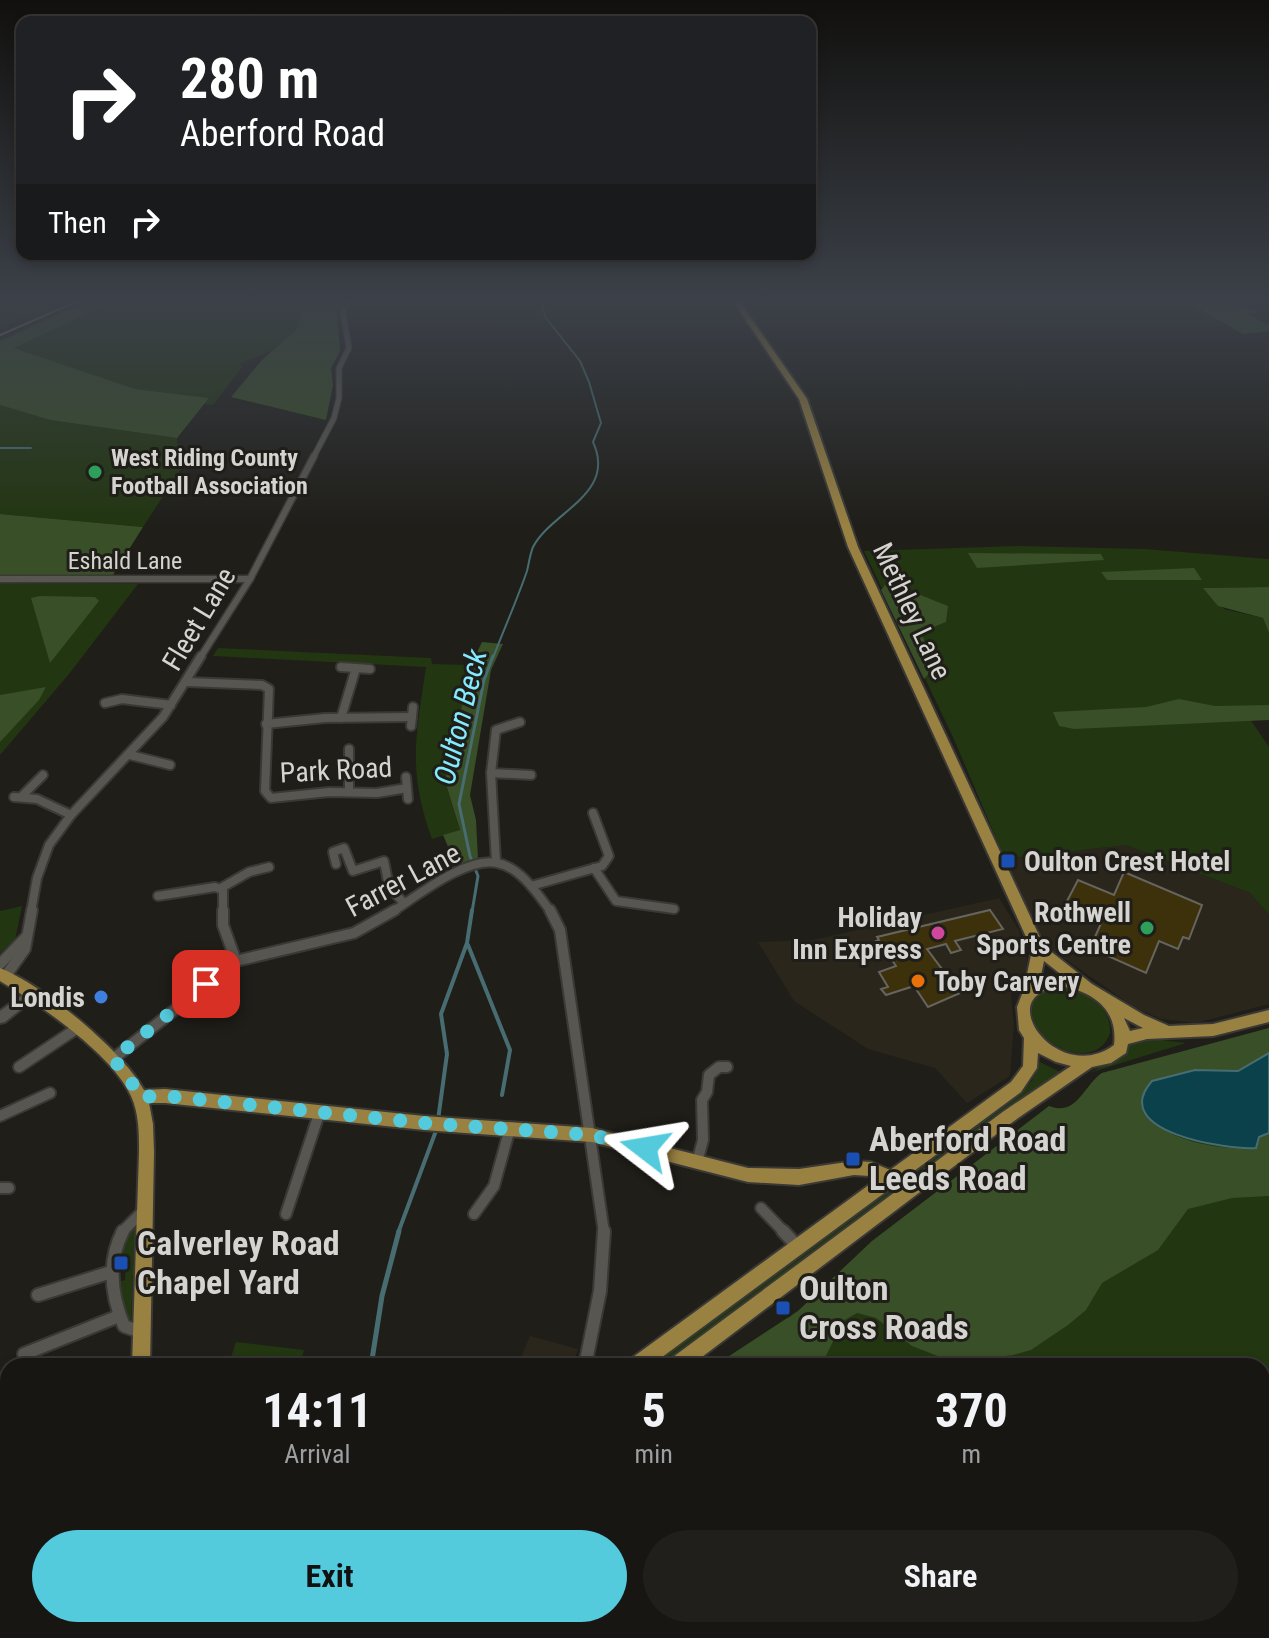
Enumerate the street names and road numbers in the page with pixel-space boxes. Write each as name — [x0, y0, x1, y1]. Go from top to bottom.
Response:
street label: Methley Lane — [866, 537, 958, 685]
street label: Eshald Lane — [68, 547, 182, 575]
street label: Fleet Lane — [155, 562, 243, 676]
street label: Park Road — [279, 751, 393, 789]
street label: Farrer Lane — [340, 836, 466, 924]

